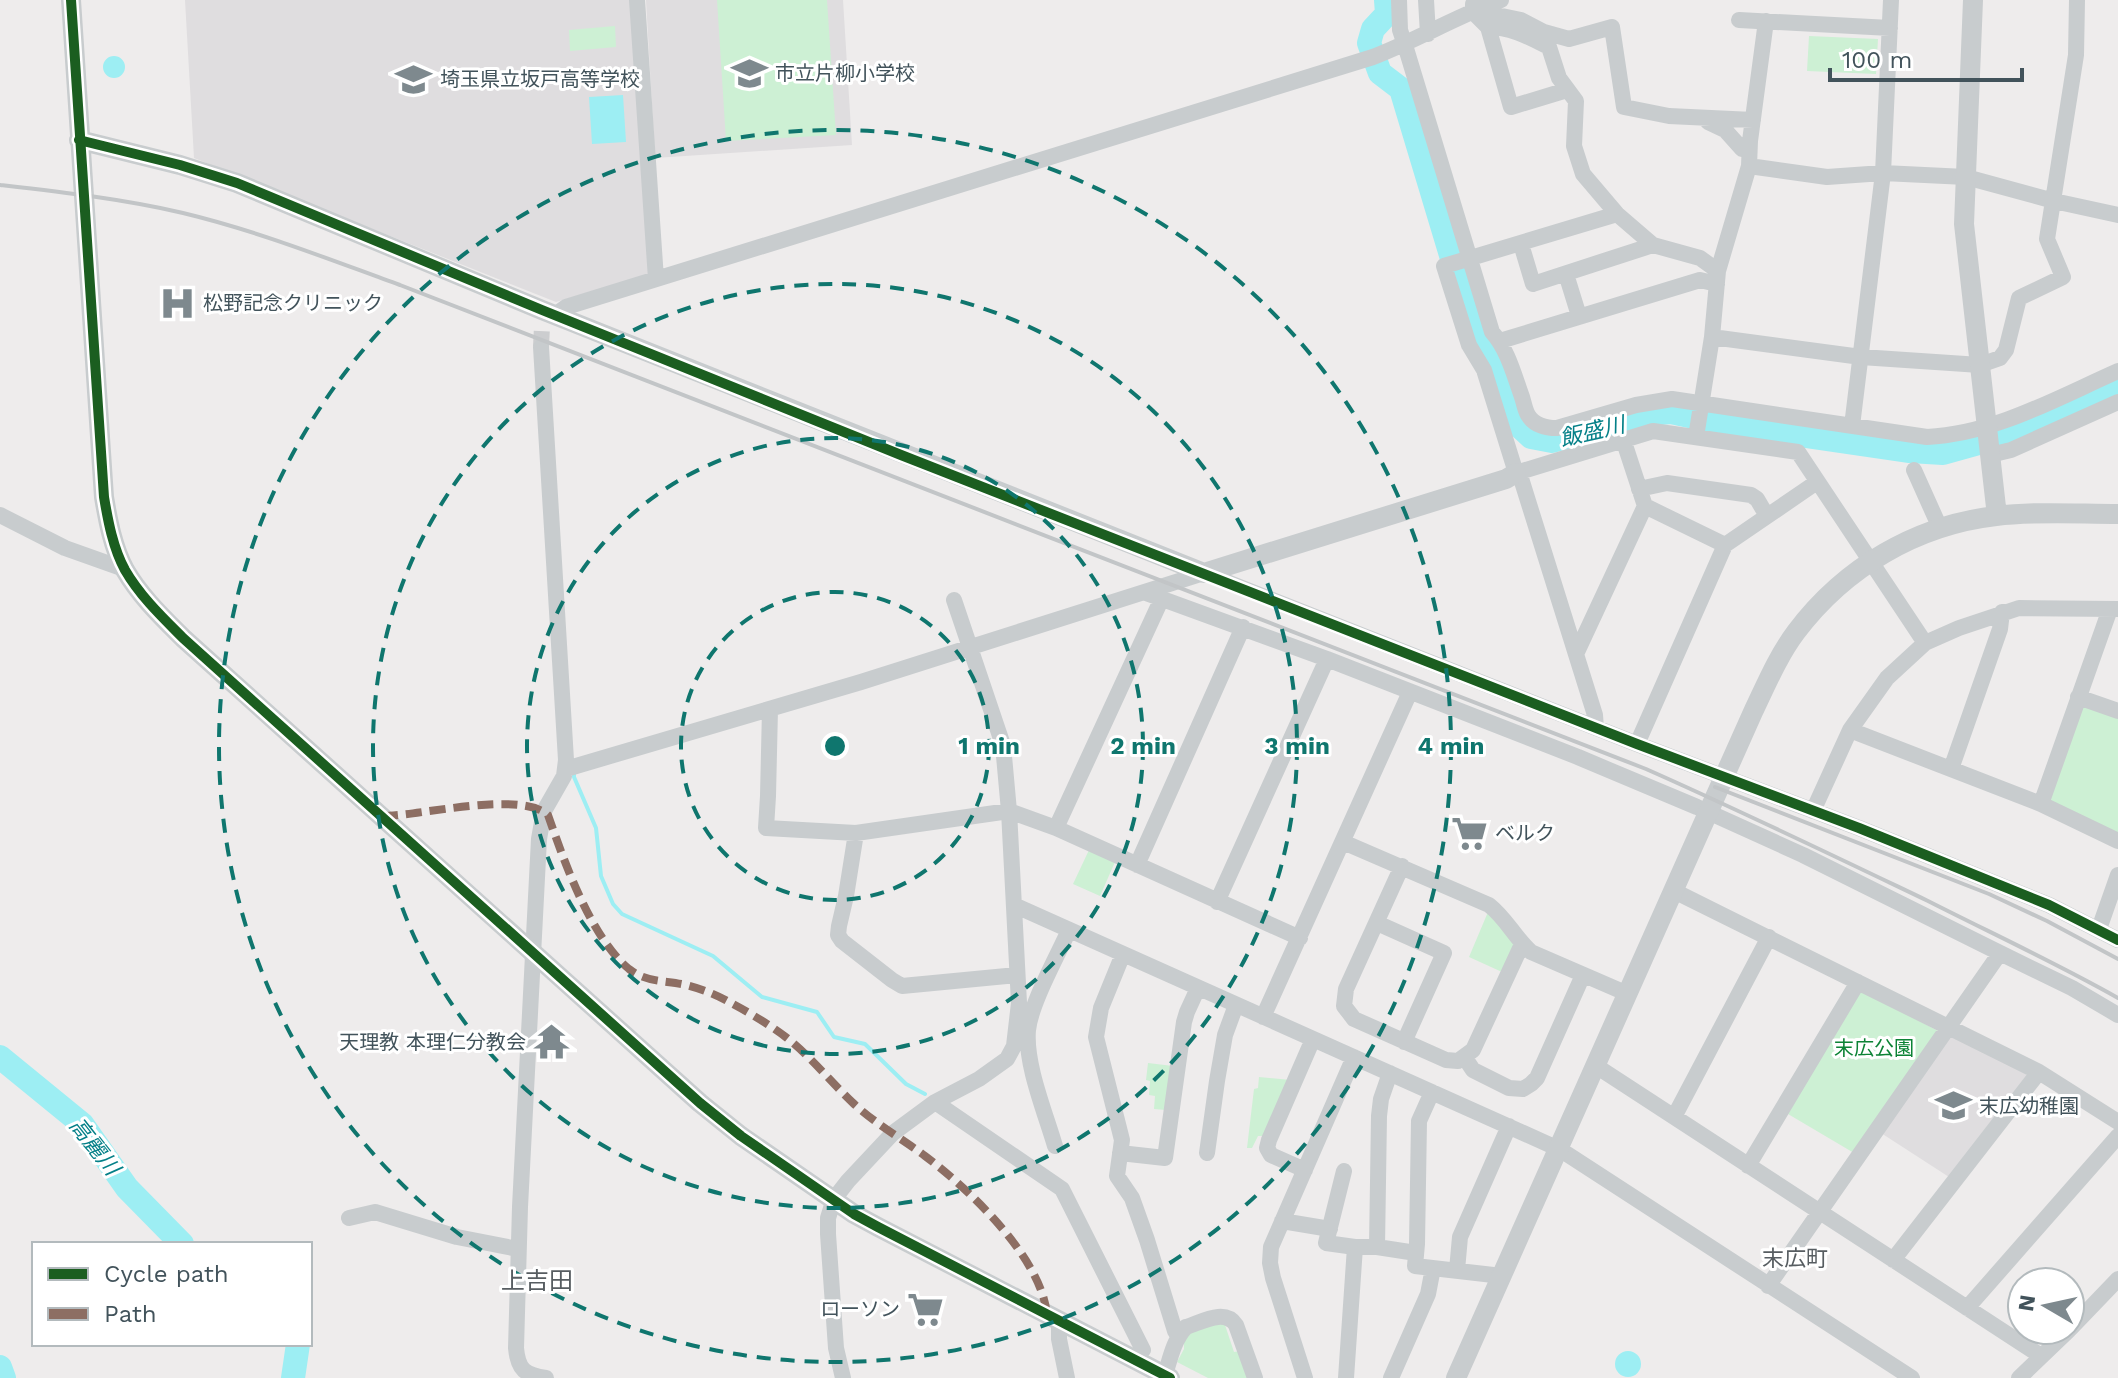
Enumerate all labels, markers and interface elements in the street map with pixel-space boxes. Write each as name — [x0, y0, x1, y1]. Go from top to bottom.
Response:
scale bar — [1830, 32, 2022, 82]
text: 100 m — [1842, 46, 1912, 74]
school or university icon: 市立片柳小学校 — [730, 54, 768, 92]
school or university icon: 埼玉県立坂戸高等学校 — [395, 60, 433, 98]
place label: 市立片柳小学校 — [775, 61, 915, 85]
place label: 埼玉県立坂戸高等学校 — [440, 67, 640, 91]
hospital icon: 松野記念クリニック — [158, 284, 196, 322]
place label: 松野記念クリニック — [203, 291, 383, 315]
water label: 飯盛川 — [1557, 411, 1629, 451]
centre of rings — [821, 732, 849, 760]
text: 1 min — [958, 732, 1020, 760]
text: 2 min — [1110, 732, 1176, 760]
text: 3 min — [1264, 732, 1330, 760]
text: 4 min — [1418, 732, 1484, 760]
supermarket icon: ベルク — [1450, 814, 1488, 852]
place label: ベルク — [1495, 821, 1555, 845]
temple icon: 天理教 本理仁分教会 — [533, 1023, 571, 1061]
place label: 天理教 本理仁分教会 — [339, 1030, 526, 1054]
park label: 末広公園 — [1834, 1036, 1914, 1060]
school or university icon: 末広幼稚園 — [1934, 1087, 1972, 1125]
place label: 末広幼稚園 — [1979, 1094, 2079, 1118]
water label: 高麗川 — [64, 1113, 126, 1182]
legend — [32, 1242, 312, 1346]
district label: 末広町 — [1762, 1246, 1828, 1271]
text: Cycle path — [104, 1260, 229, 1288]
north arrow — [2006, 1266, 2086, 1346]
district label: 上吉田 — [501, 1267, 573, 1295]
supermarket icon: ローソン — [907, 1290, 945, 1328]
text: N — [2013, 1293, 2040, 1313]
place label: ローソン — [820, 1297, 900, 1321]
text: Path — [104, 1300, 157, 1328]

